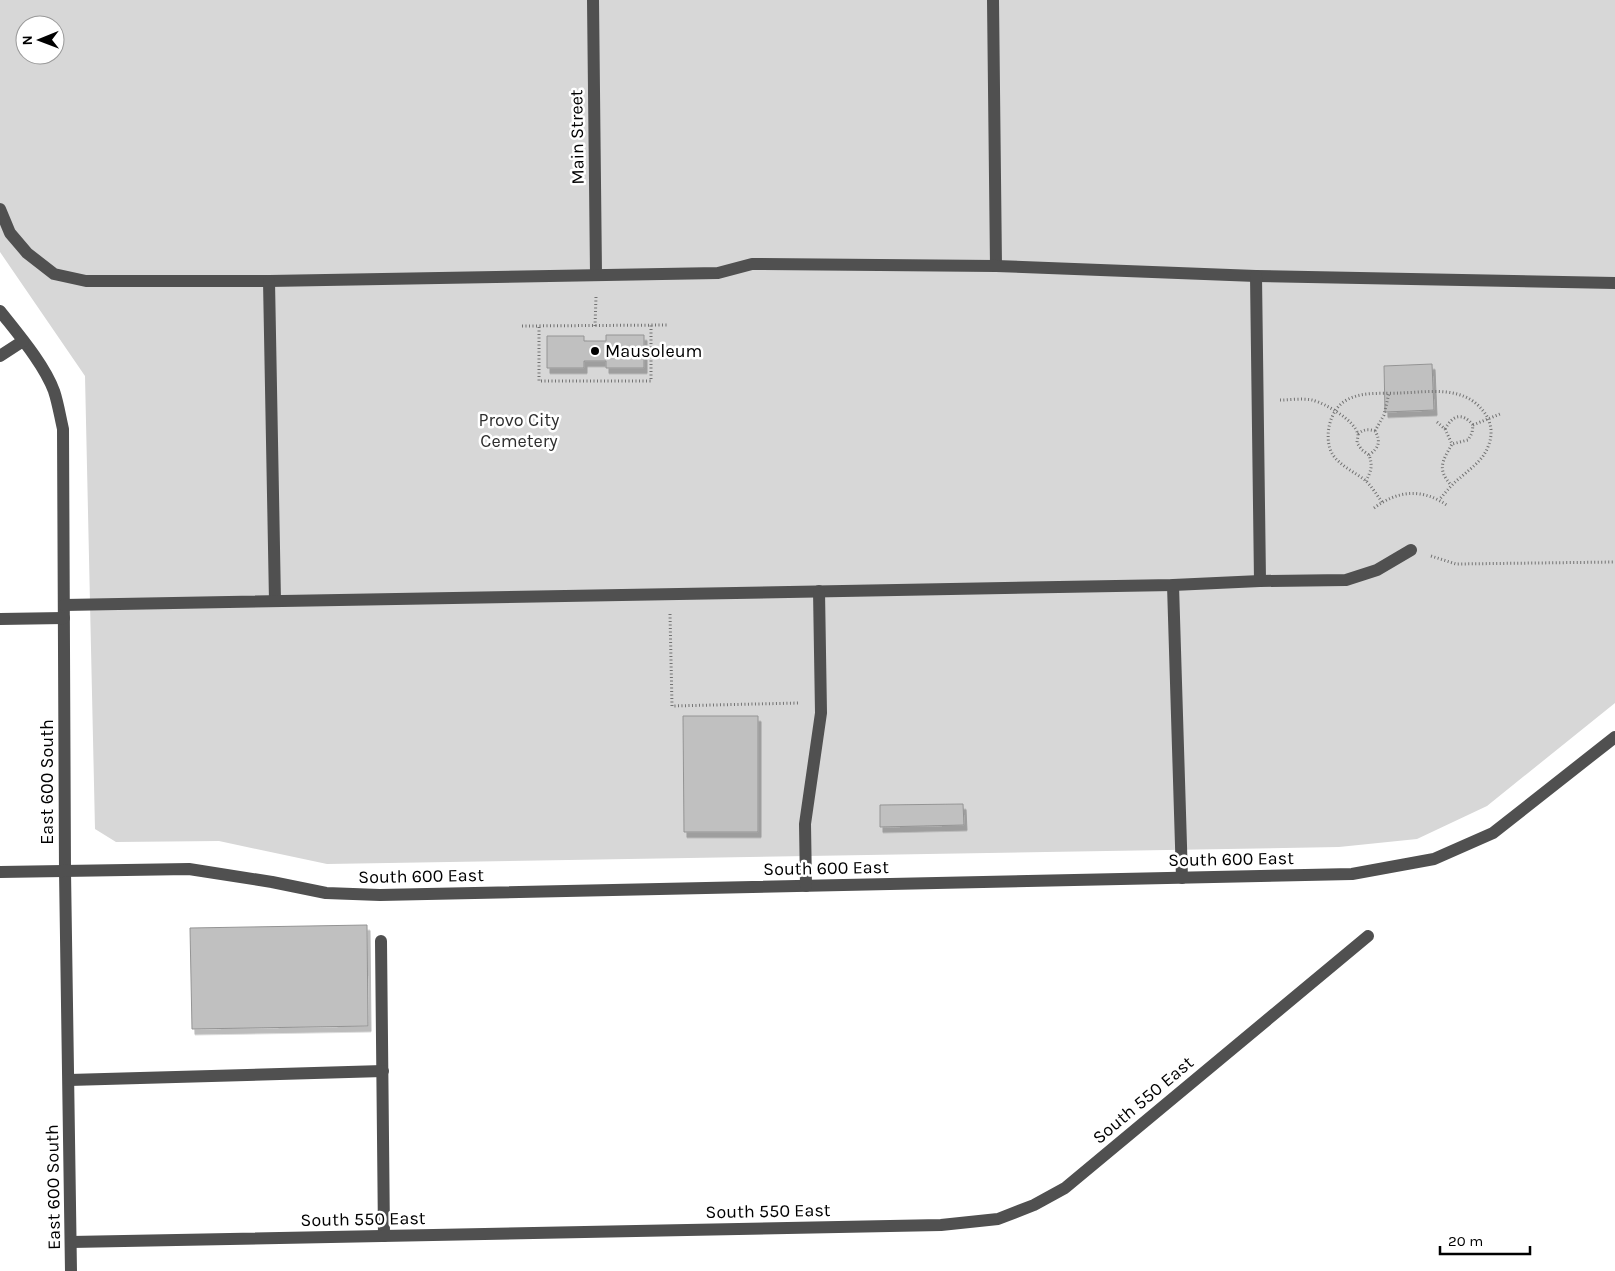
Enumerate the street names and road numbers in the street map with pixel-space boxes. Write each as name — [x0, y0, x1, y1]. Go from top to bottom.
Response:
street label: Main Street — [565, 89, 589, 185]
street label: East 600 South — [36, 719, 58, 845]
street label: South 600 East — [1168, 847, 1294, 871]
street label: South 600 East — [763, 856, 889, 880]
street label: South 600 East — [358, 864, 484, 888]
street label: South 550 East — [1088, 1051, 1198, 1149]
street label: East 600 South — [41, 1124, 65, 1250]
street label: South 550 East — [705, 1199, 831, 1223]
street label: South 550 East — [300, 1207, 426, 1231]

